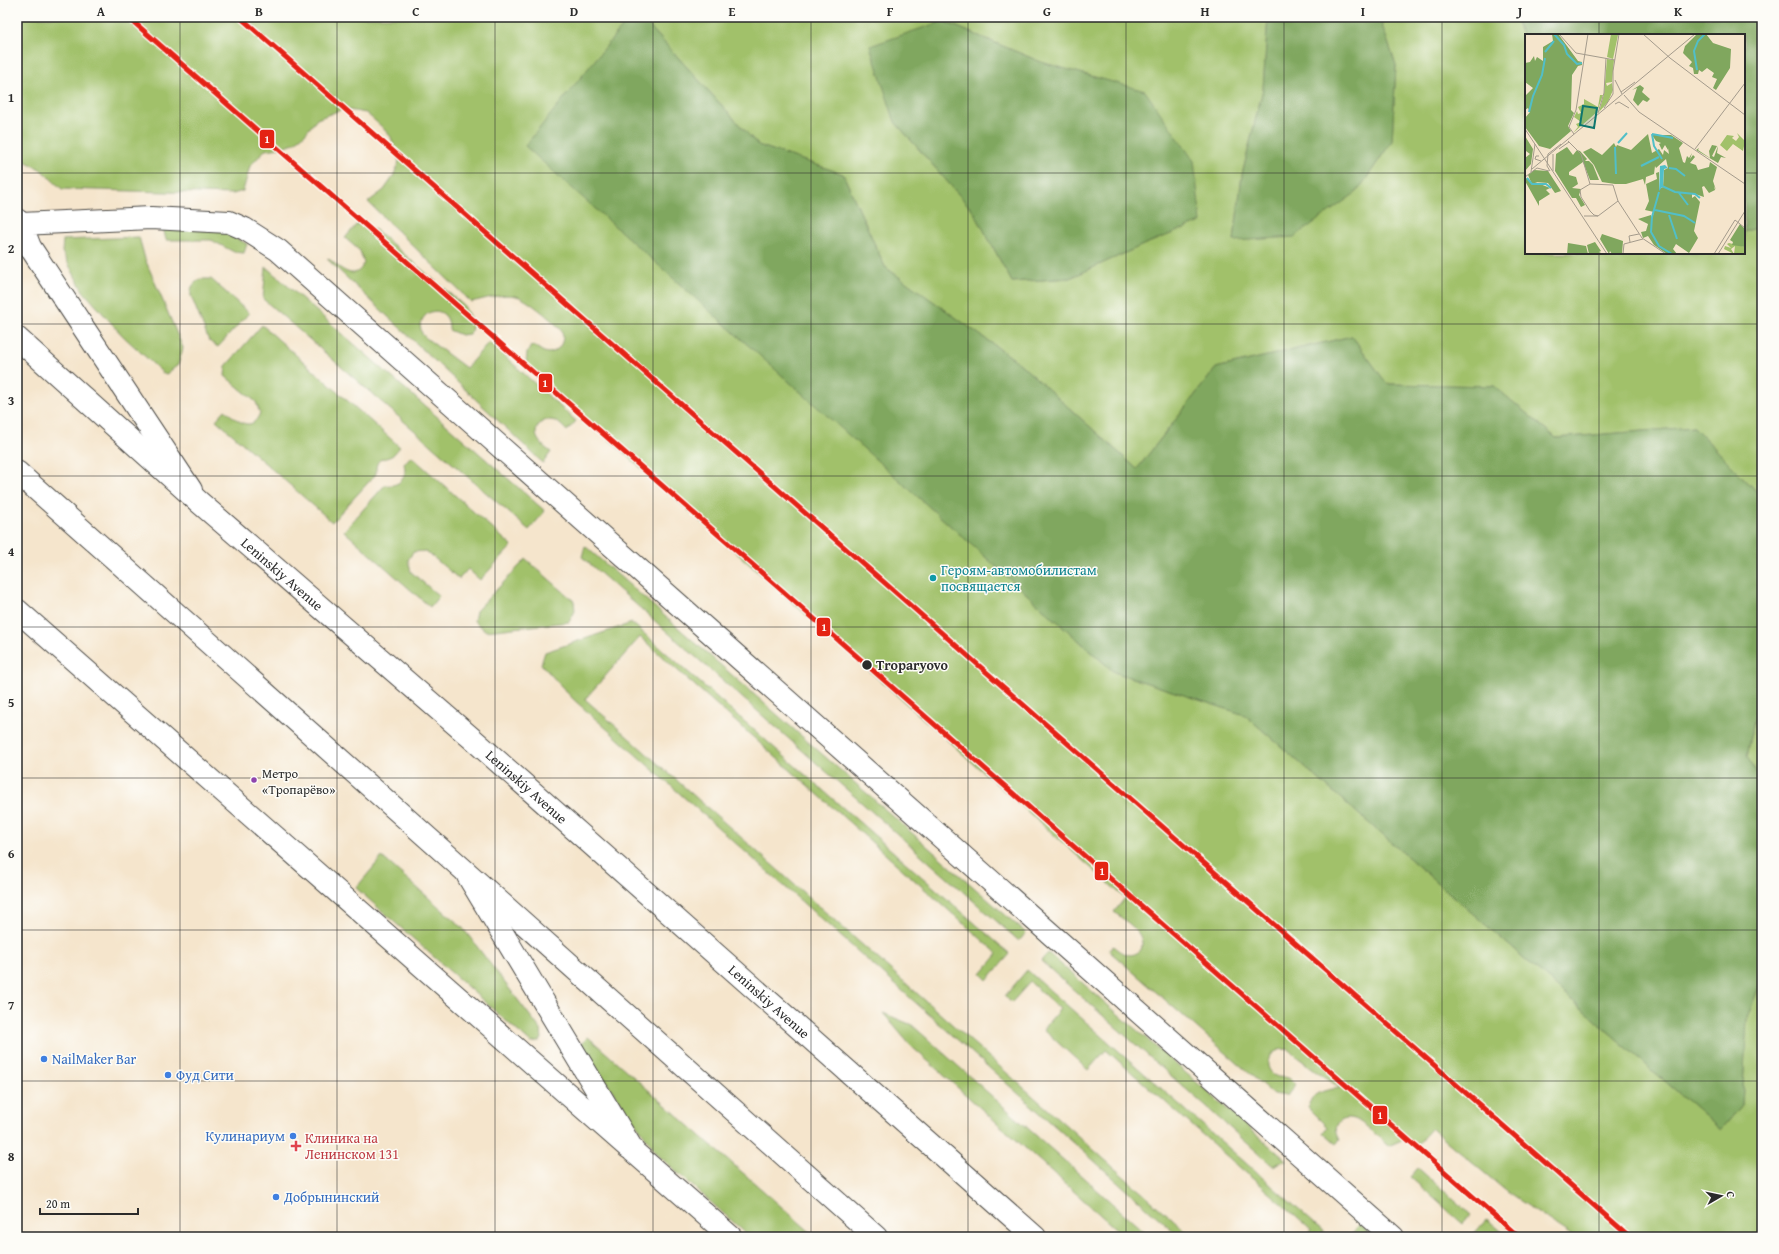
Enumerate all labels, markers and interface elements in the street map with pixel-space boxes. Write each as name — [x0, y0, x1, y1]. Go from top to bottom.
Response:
text: A — [97, 2, 106, 21]
text: B — [255, 2, 263, 21]
text: C — [412, 2, 420, 21]
text: D — [570, 2, 578, 21]
text: E — [729, 2, 736, 21]
text: F — [887, 2, 894, 21]
text: G — [1043, 2, 1051, 21]
text: H — [1200, 2, 1210, 21]
text: I — [1361, 2, 1365, 21]
text: J — [1516, 2, 1523, 21]
text: K — [1674, 2, 1683, 21]
inset map — [1525, 34, 1745, 254]
text: 1 — [8, 88, 14, 107]
line badge: 1 — [259, 129, 275, 149]
text: 1 — [264, 131, 270, 147]
text: 2 — [8, 239, 15, 258]
line badge: 1 — [538, 373, 553, 393]
text: 1 — [542, 375, 548, 391]
text: 3 — [8, 391, 14, 410]
street label: Leninskiy Avenue — [237, 533, 328, 616]
text: 4 — [8, 542, 15, 561]
place label: Героям-автомобилистам посвящается — [941, 560, 1097, 596]
marker: Героям-автомобилистам посвящается — [928, 573, 938, 583]
line badge: 1 — [816, 617, 831, 637]
text: 1 — [821, 619, 827, 635]
place label: Troparyovo — [876, 655, 948, 675]
marker: Troparyovo — [860, 658, 874, 672]
text: 5 — [8, 693, 15, 712]
street label: Leninskiy Avenue — [481, 745, 572, 829]
place label: Метро «Тропарёво» — [262, 764, 335, 799]
marker: Метро «Тропарёво» — [249, 775, 259, 785]
text: 6 — [8, 844, 15, 863]
line badge: 1 — [1094, 861, 1109, 881]
text: 1 — [1099, 863, 1105, 879]
street label: Leninskiy Avenue — [724, 960, 815, 1043]
text: 7 — [8, 996, 15, 1015]
place label: NailMaker Bar — [52, 1049, 137, 1069]
marker: NailMaker Bar — [39, 1054, 49, 1064]
place label: Фуд Сити — [176, 1065, 234, 1085]
marker: Фуд Сити — [163, 1070, 173, 1080]
line badge: 1 — [1372, 1105, 1388, 1125]
text: 1 — [1377, 1107, 1383, 1123]
place label: Кулинариум — [205, 1126, 285, 1146]
place label: Клиника на Ленинском 131 — [305, 1128, 399, 1164]
marker: Кулинариум — [288, 1131, 298, 1141]
marker: Клиника на Ленинском 131 — [290, 1140, 302, 1152]
text: 8 — [8, 1147, 15, 1166]
north arrow — [1701, 1176, 1741, 1216]
place label: Добрынинский — [283, 1187, 379, 1207]
scale bar — [40, 1190, 138, 1216]
text: С — [1722, 1190, 1739, 1199]
marker: Добрынинский — [271, 1192, 281, 1202]
text: 20 m — [46, 1195, 70, 1212]

